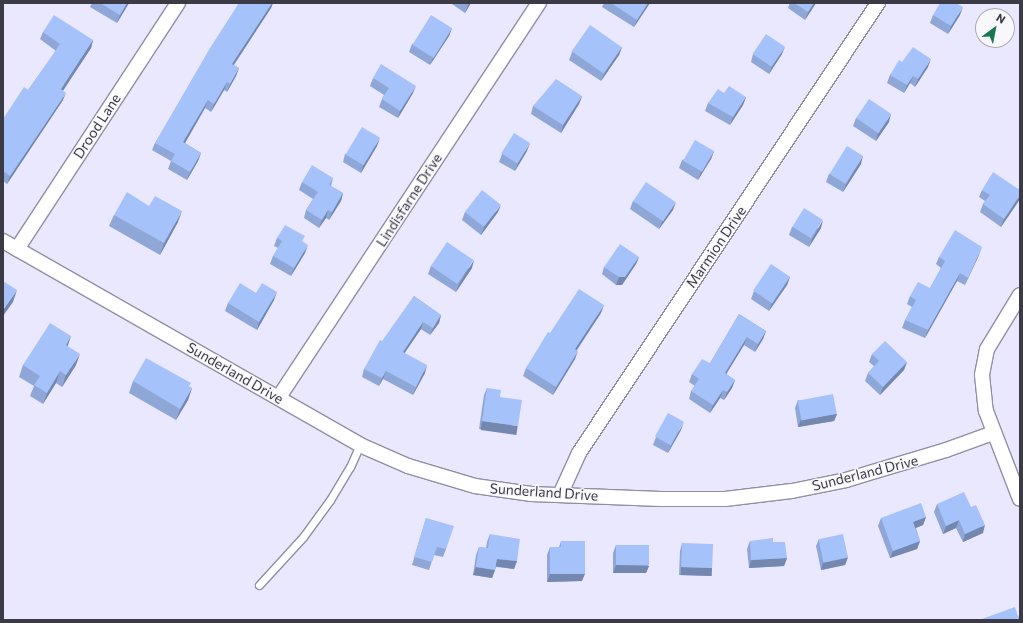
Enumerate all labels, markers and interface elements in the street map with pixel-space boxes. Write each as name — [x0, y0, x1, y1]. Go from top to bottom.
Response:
north arrow — [975, 8, 1015, 48]
text: N — [994, 11, 1008, 26]
street label: Drood Lane — [70, 90, 124, 162]
street label: Lindisfarne Drive — [373, 150, 445, 250]
street label: Marmion Drive — [683, 203, 749, 291]
street label: Sunderland Drive — [184, 339, 286, 407]
street label: Sunderland Drive — [810, 452, 920, 494]
street label: Sunderland Drive — [489, 480, 599, 504]

